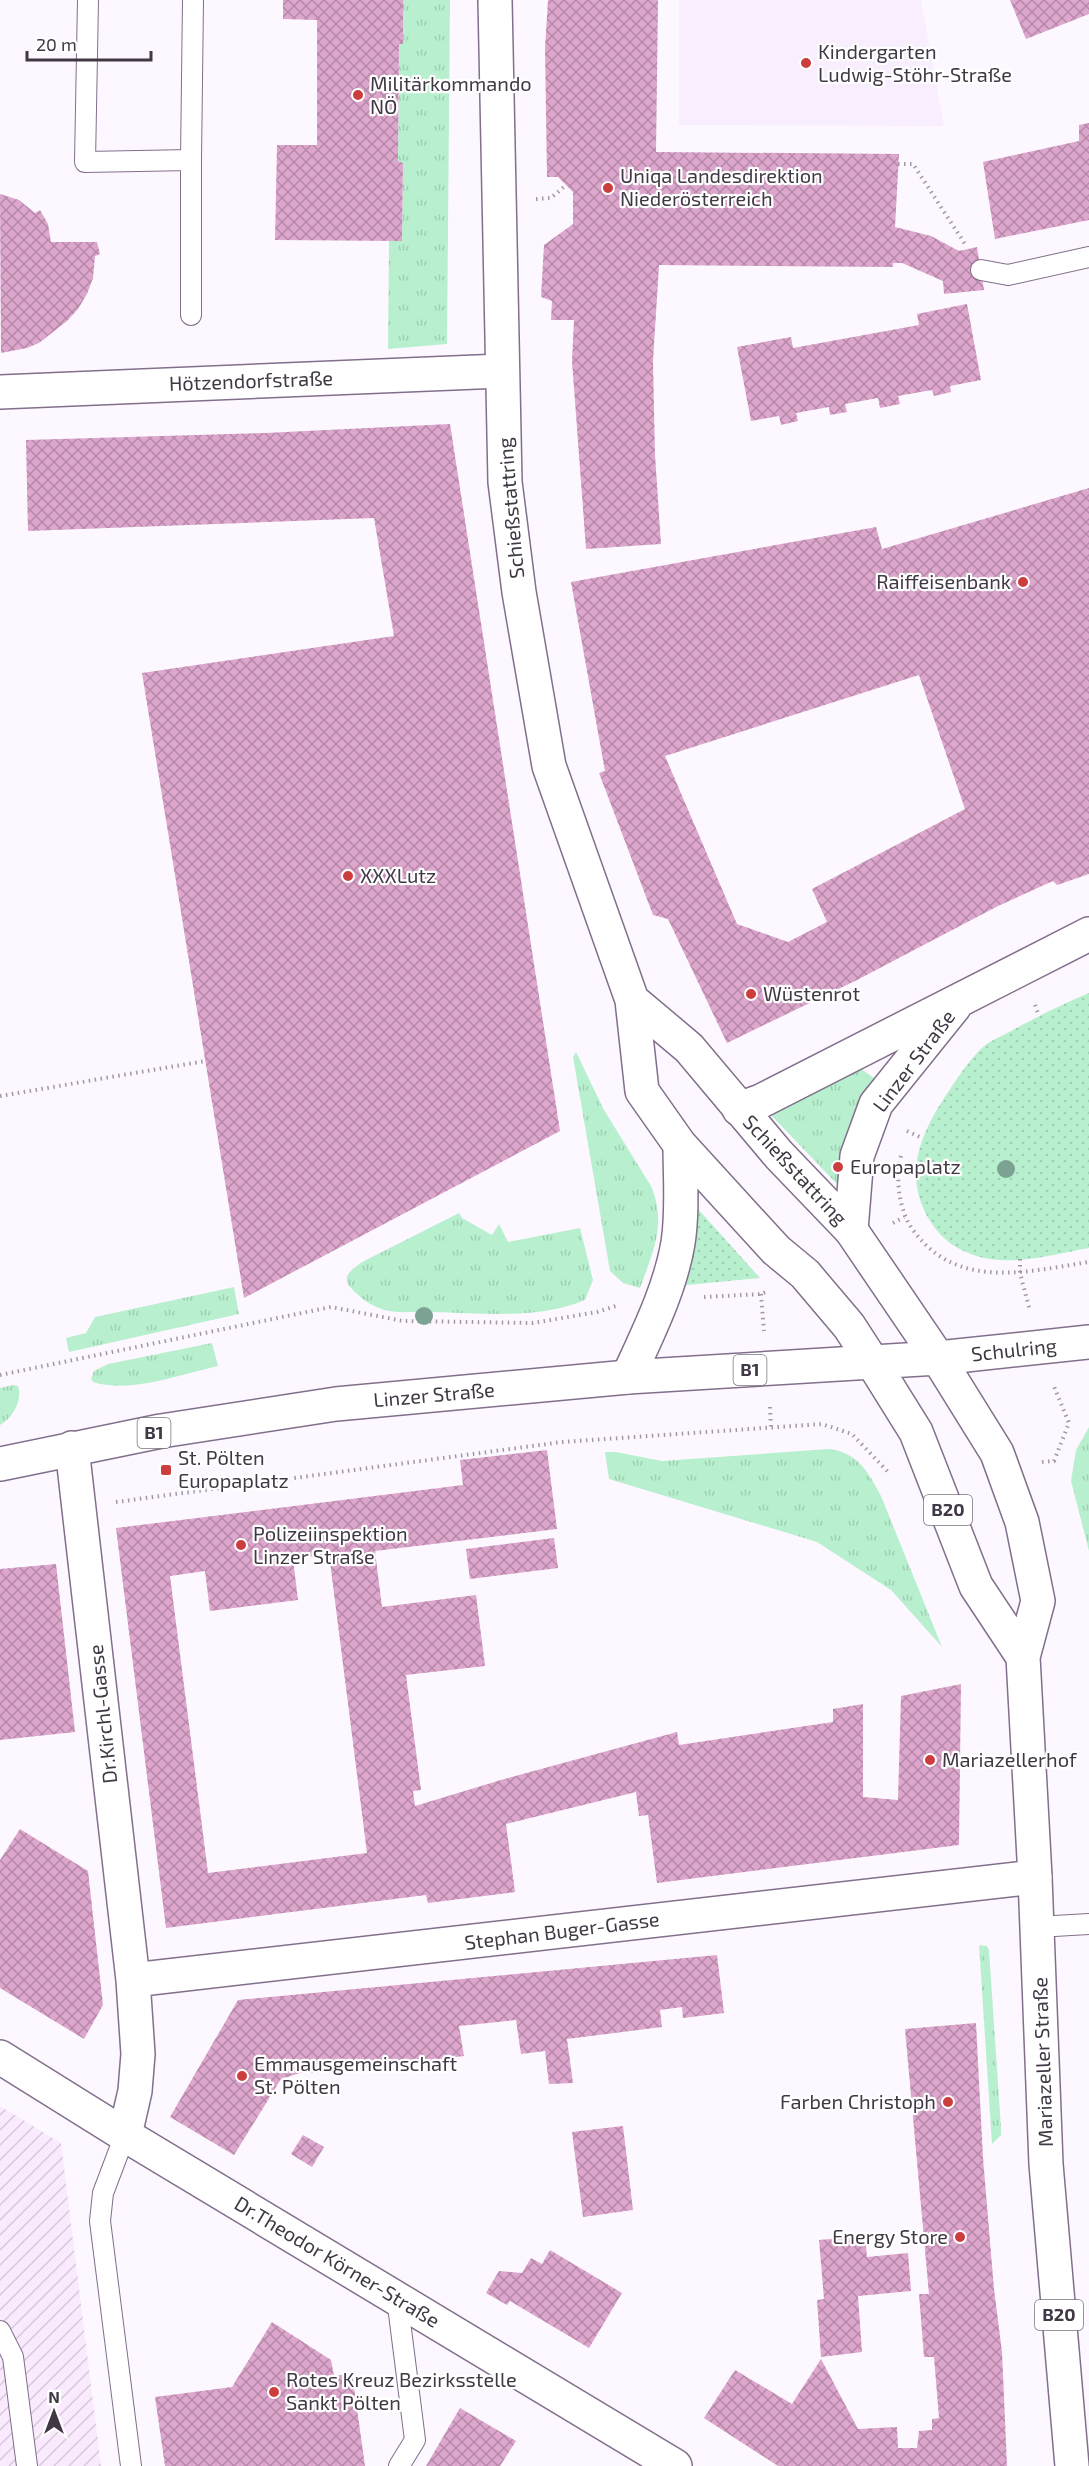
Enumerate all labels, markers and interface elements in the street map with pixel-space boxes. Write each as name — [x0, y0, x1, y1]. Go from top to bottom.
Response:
scale bar — [27, 24, 152, 62]
text: 20 m — [36, 33, 77, 55]
place label: Kindergarten Ludwig-Stöhr-Straße — [818, 39, 1012, 86]
marker: Kindergarten Ludwig-Stöhr-Straße — [799, 56, 813, 70]
place label: Militärkommando NÖ — [370, 71, 532, 118]
marker: Militärkommando NÖ — [351, 88, 365, 102]
place label: Uniqa Landesdirektion Niederösterreich — [620, 163, 823, 210]
marker: Uniqa Landesdirektion Niederösterreich — [601, 181, 615, 195]
street label: Hötzendorfstraße — [168, 365, 333, 395]
street label: Schießstattring — [492, 437, 528, 580]
place label: Raiffeisenbank — [876, 569, 1011, 593]
marker: Raiffeisenbank — [1016, 575, 1030, 589]
place label: XXXLutz — [360, 863, 436, 887]
marker: XXXLutz — [341, 869, 355, 883]
place label: Wüstenrot — [763, 981, 860, 1005]
marker: Wüstenrot — [744, 987, 758, 1001]
street label: Linzer Straße — [867, 1005, 959, 1116]
street label: Schießstattring — [739, 1109, 853, 1229]
place label: Europaplatz — [850, 1154, 961, 1178]
marker: Europaplatz — [831, 1160, 845, 1174]
street label: Schulring — [970, 1333, 1058, 1365]
road number: B1 — [734, 1355, 766, 1385]
street label: Linzer Straße — [372, 1377, 496, 1411]
road number: B1 — [138, 1418, 170, 1448]
place label: St. Pölten Europaplatz — [178, 1445, 289, 1492]
marker: St. Pölten Europaplatz — [159, 1463, 173, 1477]
road number: B20 — [924, 1495, 972, 1525]
place label: Polizeiinspektion Linzer Straße — [253, 1521, 408, 1568]
marker: Polizeiinspektion Linzer Straße — [234, 1538, 248, 1552]
street label: Dr.Kirchl-Gasse — [83, 1643, 121, 1785]
place label: Mariazellerhof — [942, 1747, 1077, 1771]
marker: Mariazellerhof — [923, 1753, 937, 1767]
street label: Stephan Buger-Gasse — [463, 1906, 661, 1954]
street label: Mariazeller Straße — [1027, 1977, 1057, 2147]
place label: Emmausgemeinschaft St. Pölten — [254, 2051, 458, 2098]
marker: Emmausgemeinschaft St. Pölten — [235, 2069, 249, 2083]
place label: Farben Christoph — [780, 2089, 936, 2113]
marker: Farben Christoph — [941, 2095, 955, 2109]
street label: Dr.Theodor Körner-Straße — [231, 2190, 444, 2332]
place label: Energy Store — [832, 2224, 948, 2248]
marker: Energy Store — [953, 2230, 967, 2244]
road number: B20 — [1035, 2300, 1083, 2330]
place label: Rotes Kreuz Bezirksstelle Sankt Pölten — [286, 2367, 517, 2414]
north arrow — [24, 2382, 84, 2442]
marker: Rotes Kreuz Bezirksstelle Sankt Pölten — [267, 2385, 281, 2399]
text: N — [48, 2387, 60, 2406]

